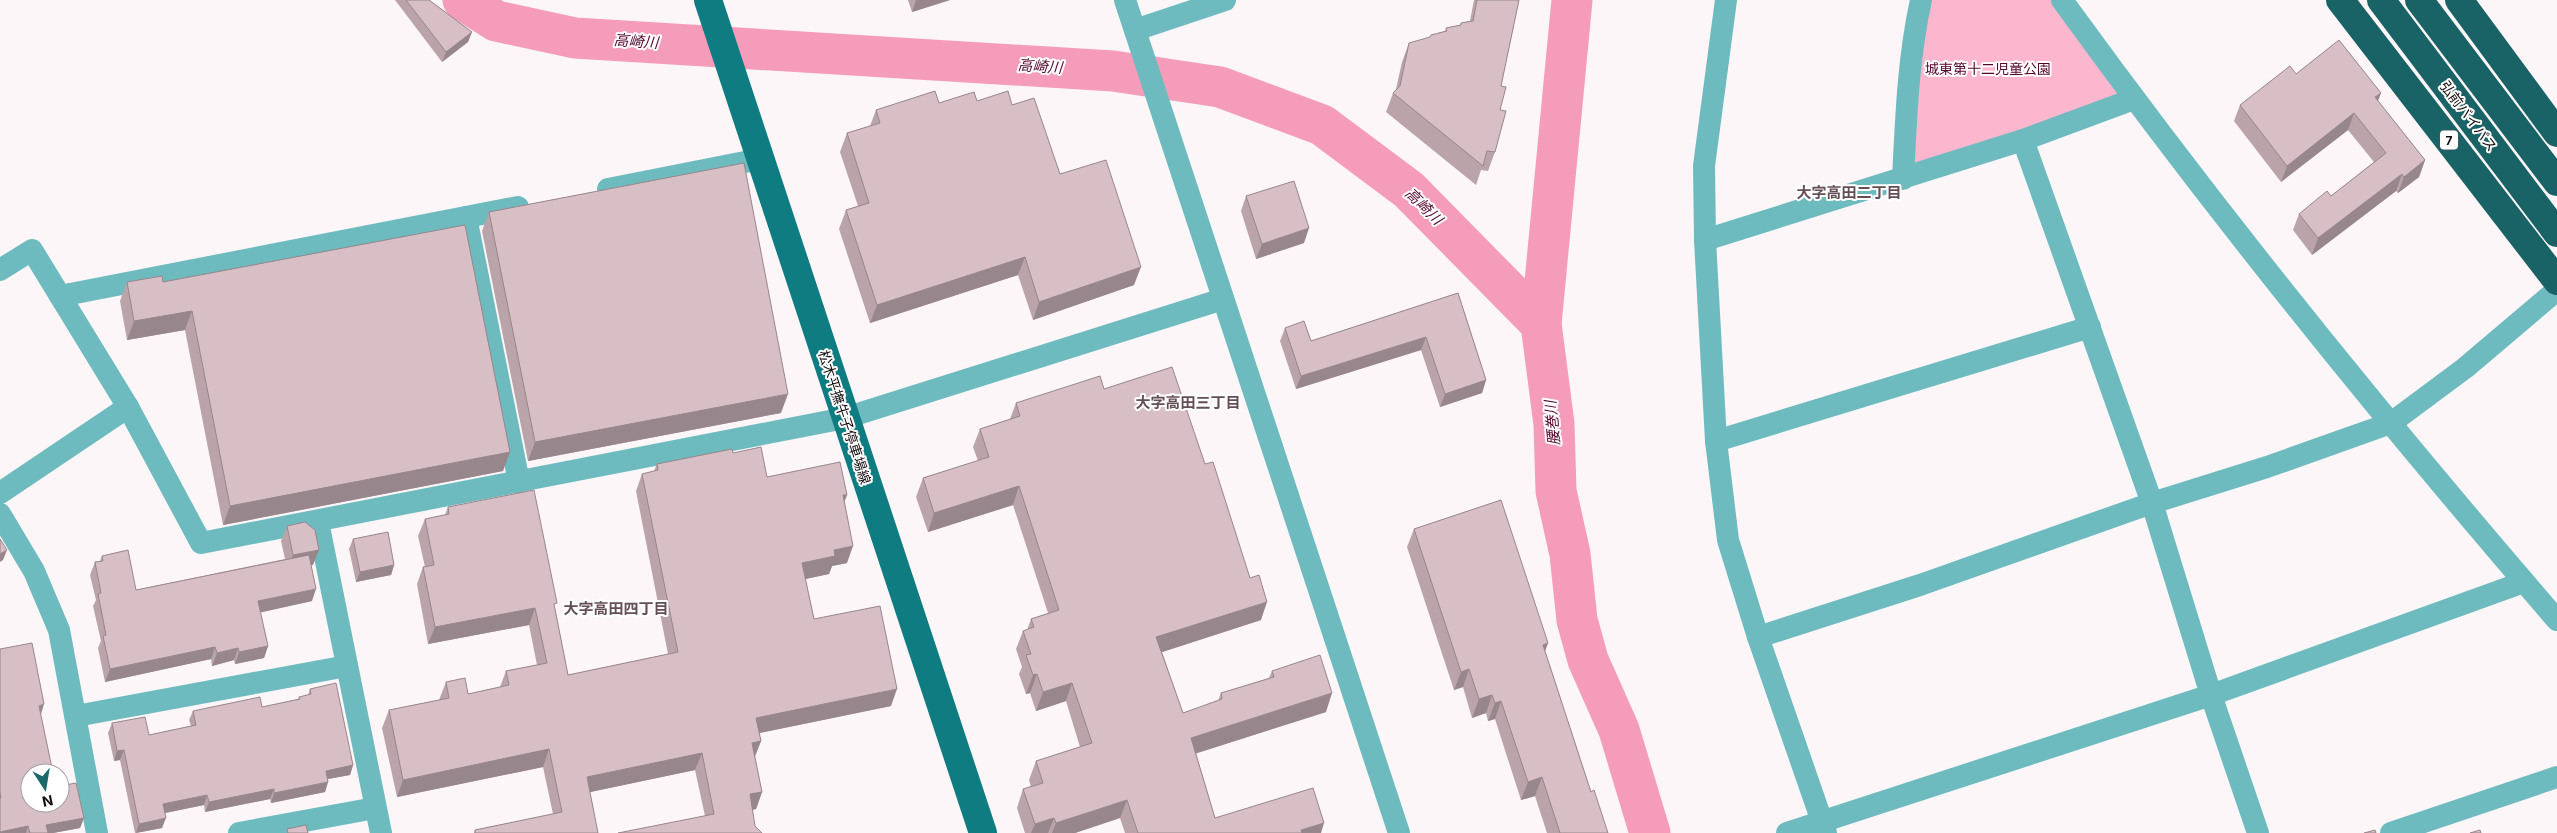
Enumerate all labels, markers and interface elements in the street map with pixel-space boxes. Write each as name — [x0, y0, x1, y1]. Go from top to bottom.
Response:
water label: 高崎川 — [613, 30, 661, 52]
water label: 高崎川 — [1017, 55, 1065, 77]
park label: 城東第十二児童公園 — [1925, 60, 2051, 77]
street label: 弘前バイパス — [2437, 77, 2501, 155]
road number: 7 — [2440, 130, 2458, 150]
district label: 大字高田二丁目 — [1796, 183, 1902, 202]
water label: 高崎川 — [1401, 184, 1448, 230]
street label: 松木平撫牛子停車場線 — [815, 348, 875, 486]
district label: 大字高田三丁目 — [1135, 393, 1241, 412]
water label: 腰巻川 — [1540, 398, 1563, 446]
district label: 大字高田四丁目 — [563, 599, 669, 618]
north arrow — [20, 763, 70, 813]
text: N — [41, 792, 55, 811]

